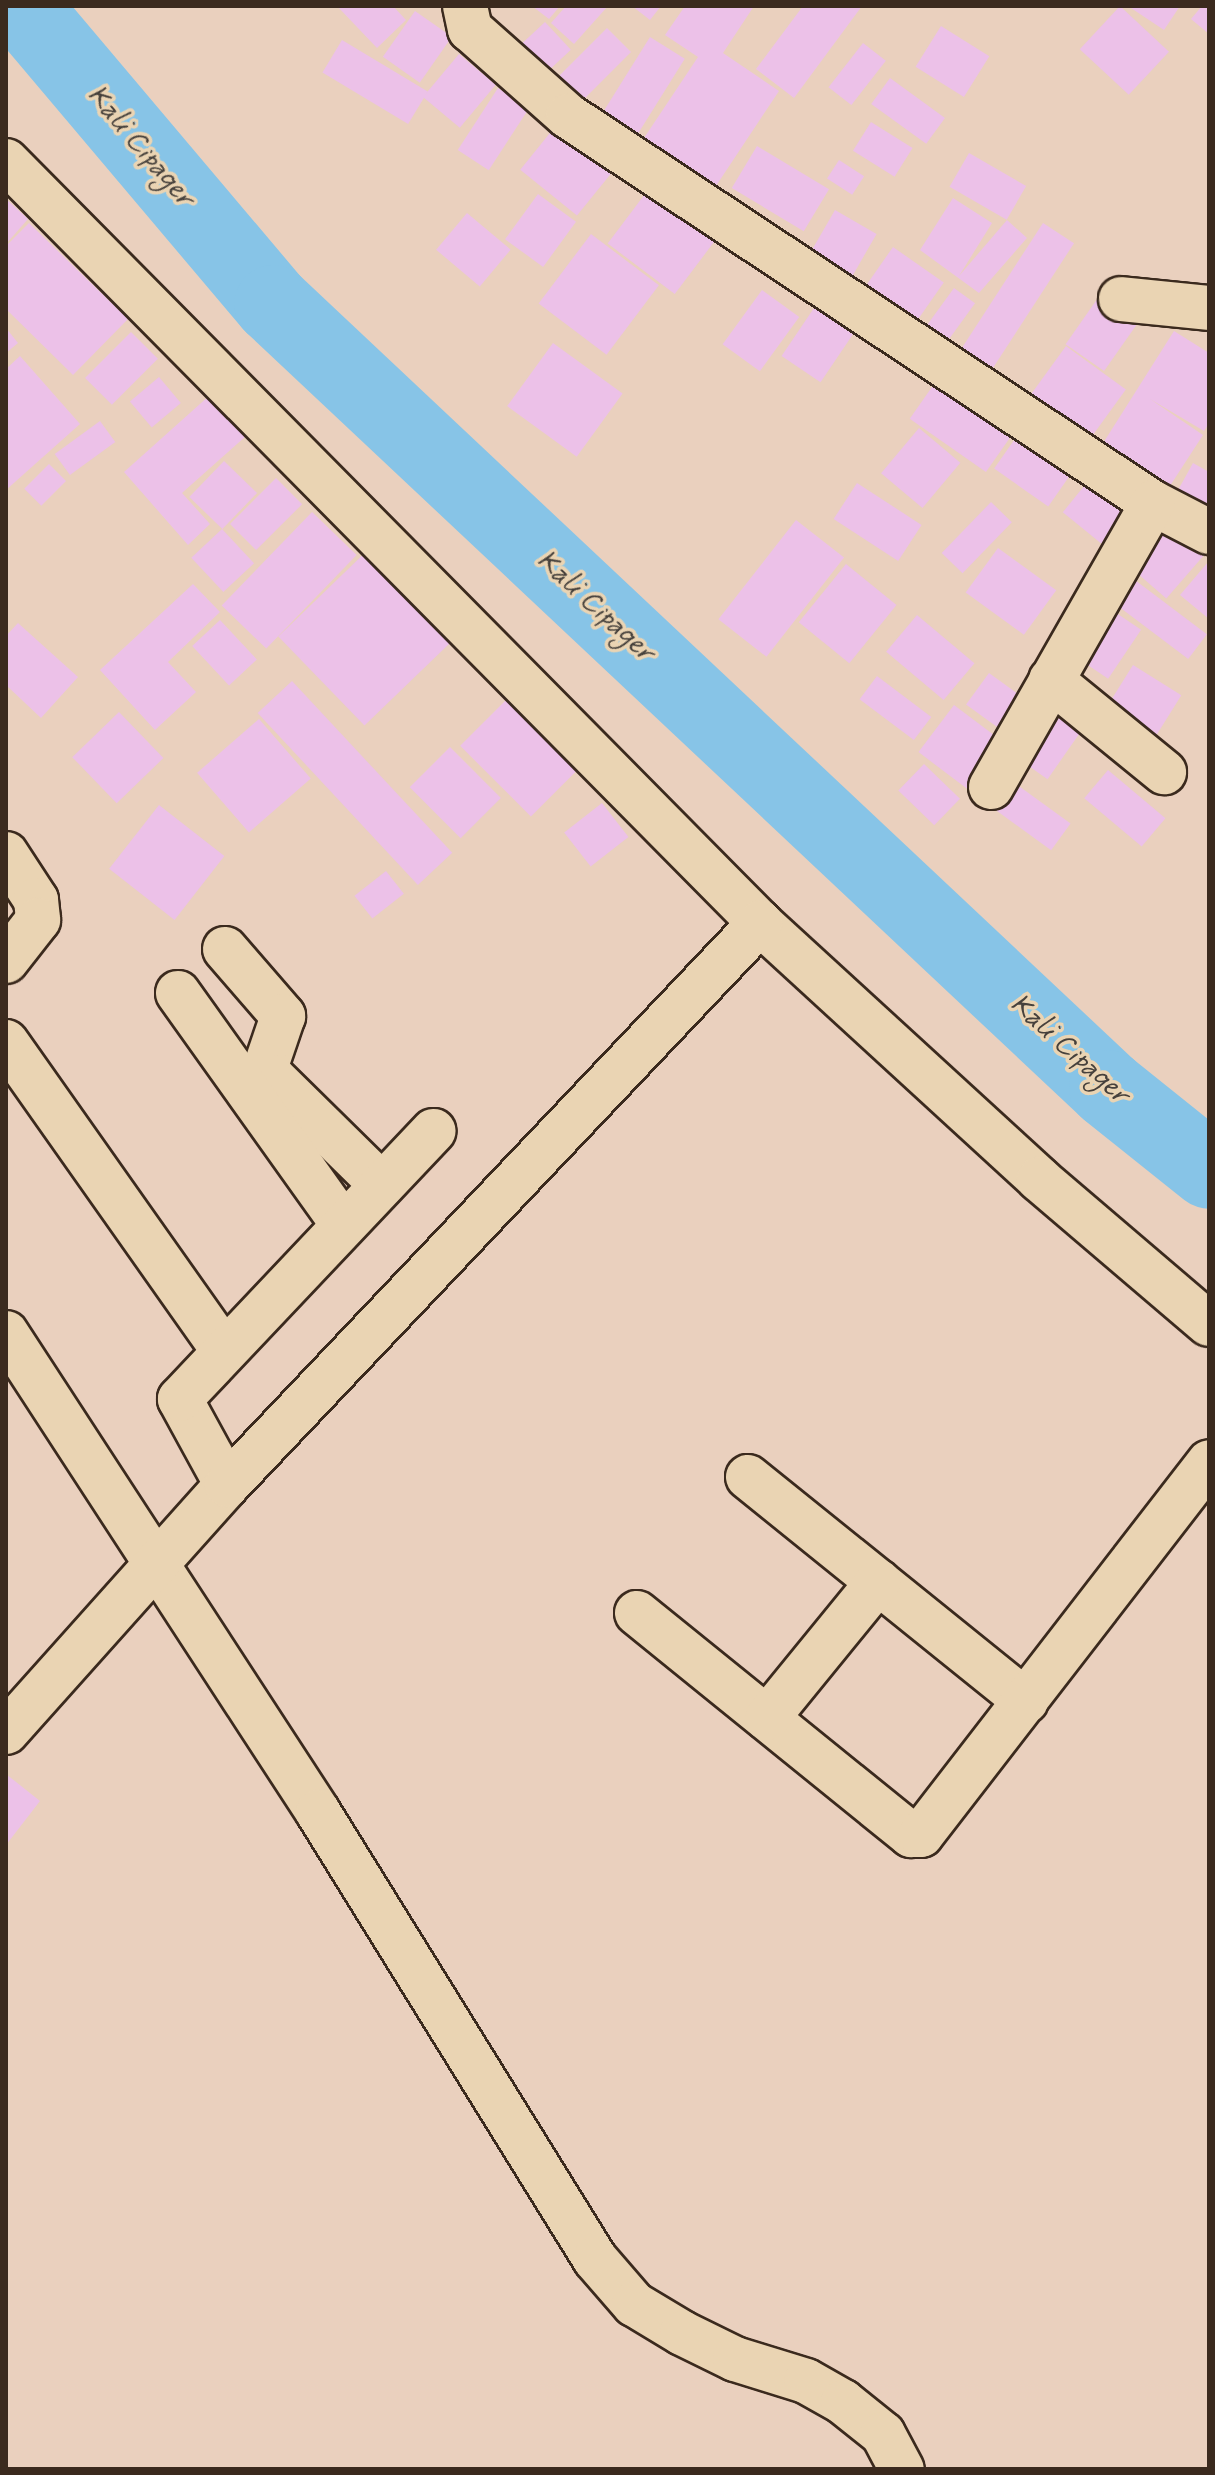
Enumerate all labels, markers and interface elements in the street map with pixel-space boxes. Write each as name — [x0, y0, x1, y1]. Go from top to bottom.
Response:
water label: Kali Cipager — [79, 79, 201, 215]
water label: Kali Cipager — [529, 544, 661, 670]
water label: Kali Cipager — [1003, 988, 1135, 1112]

